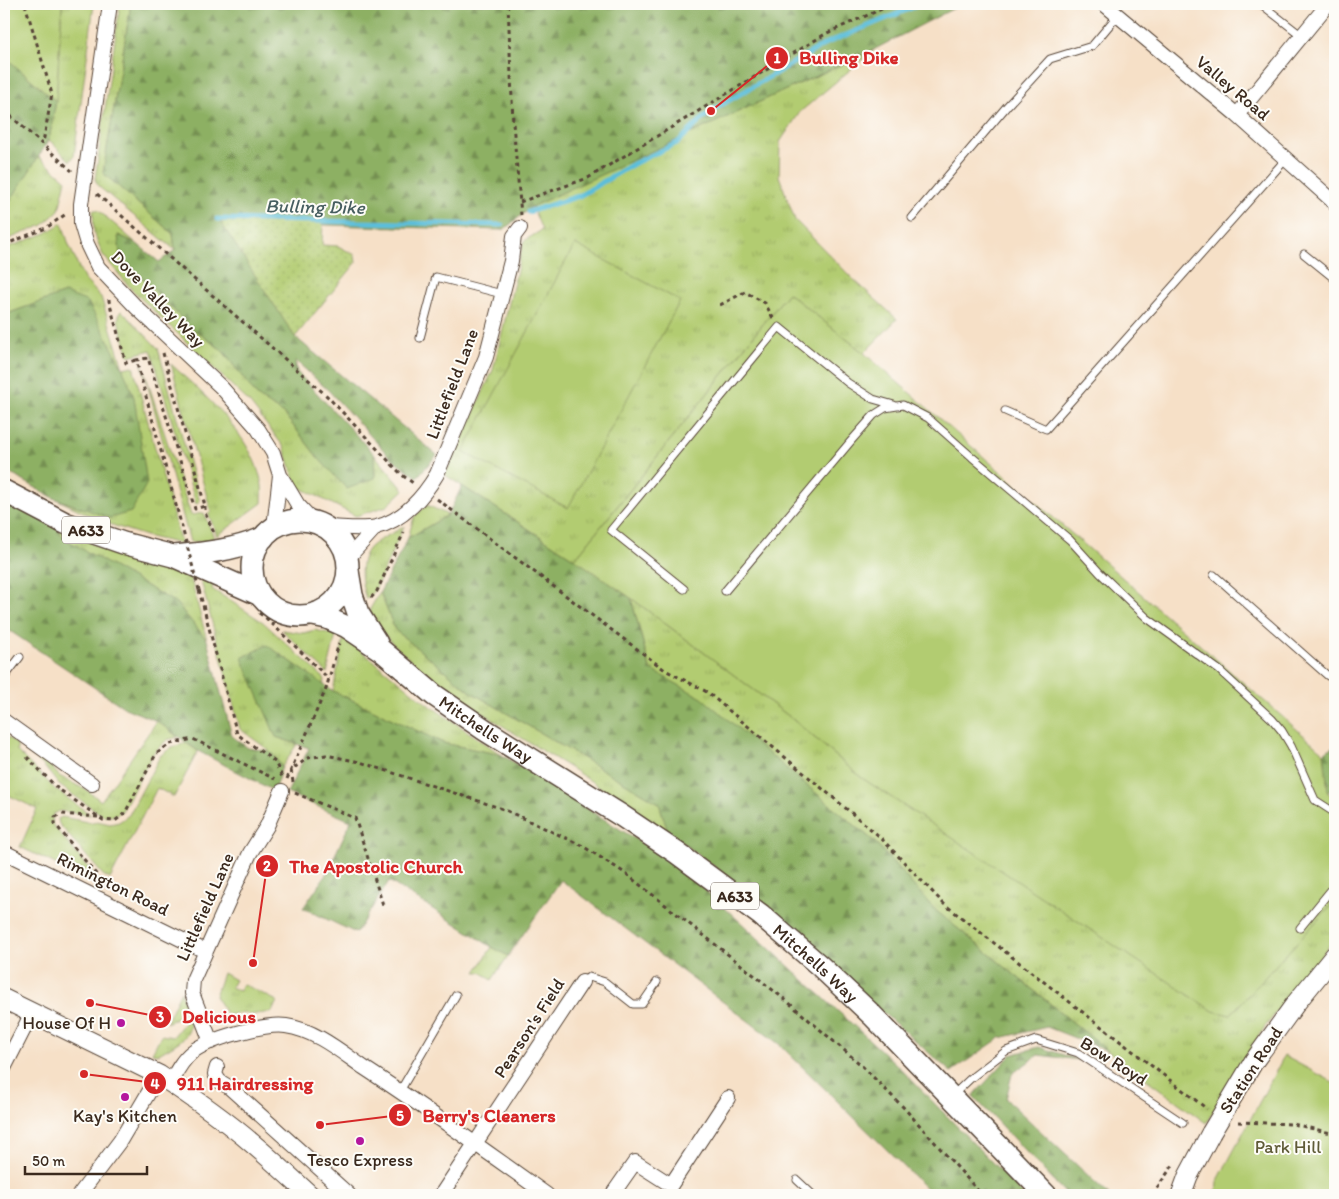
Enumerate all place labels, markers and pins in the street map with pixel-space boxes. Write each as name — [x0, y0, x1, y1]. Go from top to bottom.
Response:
callout: Bulling Dike — [764, 41, 909, 75]
callout: The Apostolic Church — [254, 849, 473, 883]
callout: Delicious — [147, 1000, 266, 1034]
place label: House Of H — [22, 1012, 111, 1034]
marker: House Of H — [115, 1017, 127, 1029]
callout: 911 Hairdressing — [142, 1066, 324, 1100]
marker: Kay's Kitchen — [119, 1091, 131, 1103]
callout: Berry's Cleaners — [388, 1098, 565, 1132]
place label: Kay's Kitchen — [73, 1105, 177, 1127]
marker: Tesco Express — [354, 1135, 366, 1147]
place label: Tesco Express — [307, 1149, 413, 1171]

